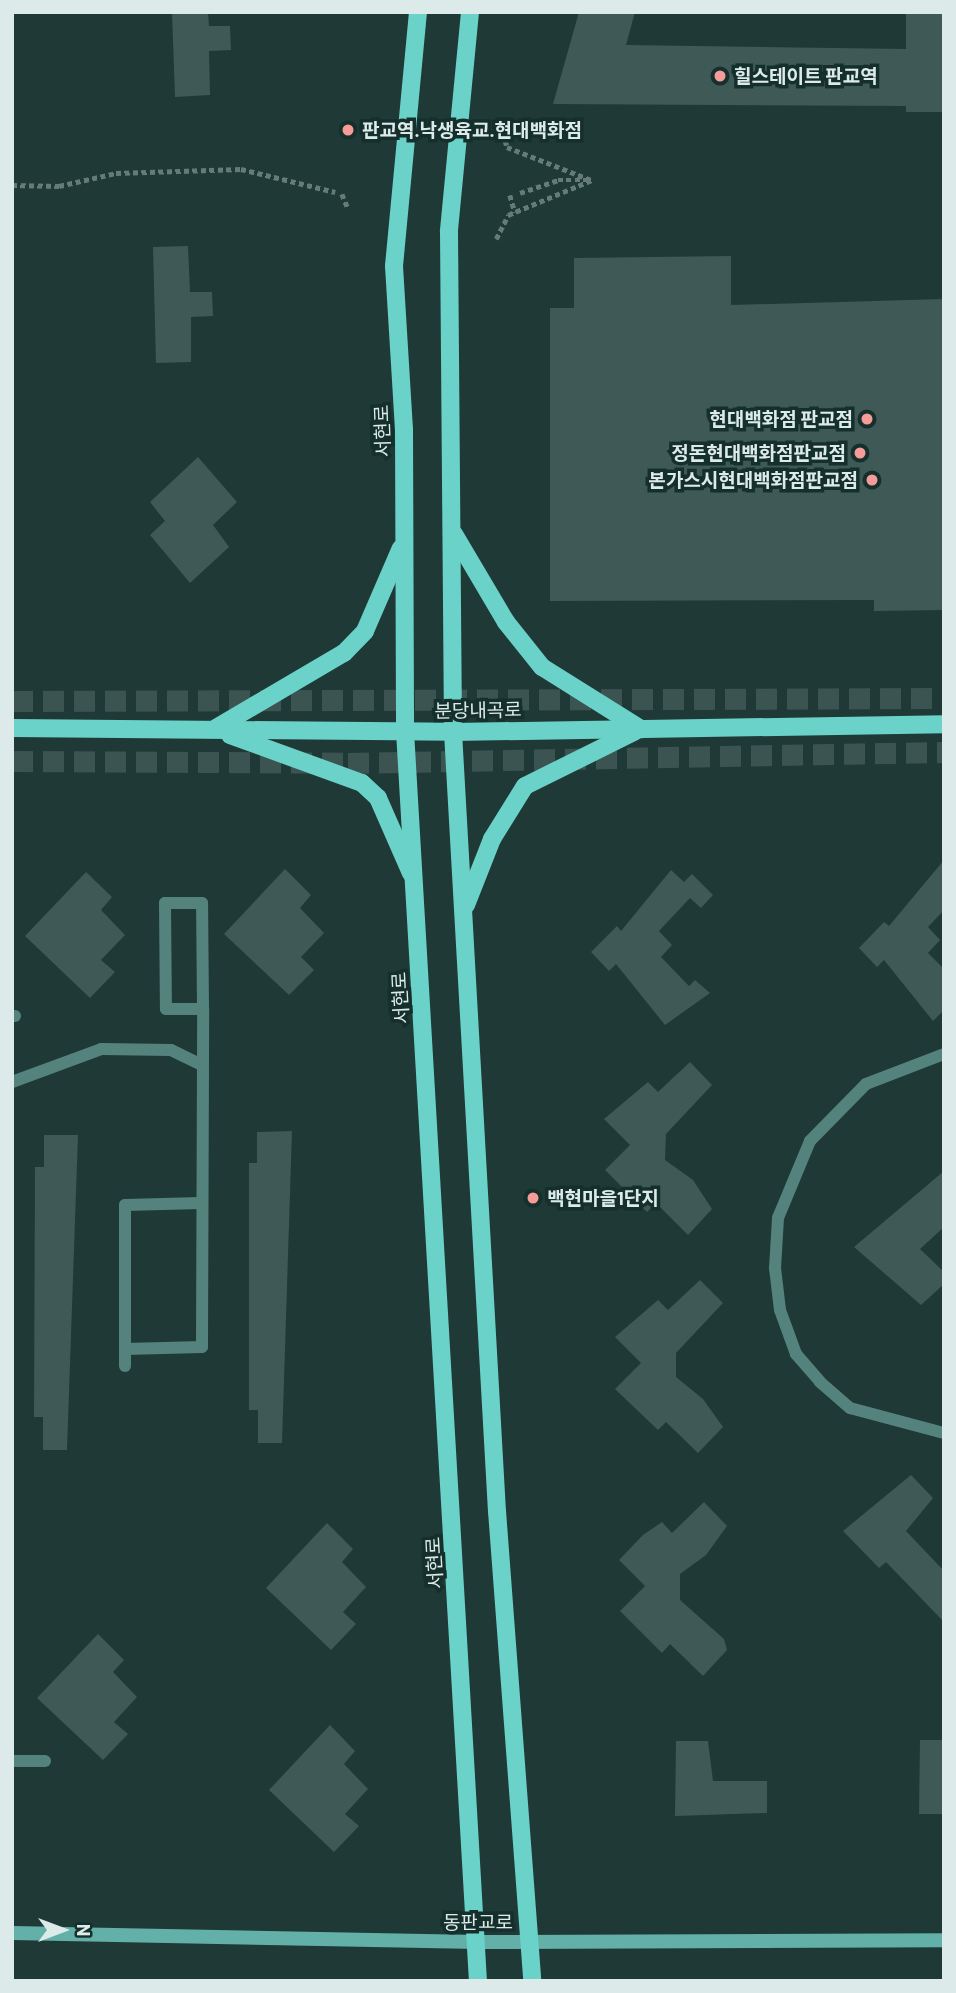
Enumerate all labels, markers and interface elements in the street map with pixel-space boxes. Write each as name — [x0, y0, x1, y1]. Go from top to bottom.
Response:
place label: 힐스테이트 판교역 — [734, 65, 878, 87]
marker: 힐스테이트 판교역 — [712, 68, 728, 84]
place label: 판교역.낙생육교.현대백화점 — [362, 119, 582, 141]
marker: 판교역.낙생육교.현대백화점 — [340, 122, 356, 138]
street label: 서현로 — [370, 404, 394, 458]
place label: 현대백화점 판교점 — [709, 408, 853, 430]
marker: 현대백화점 판교점 — [859, 411, 875, 427]
place label: 정돈현대백화점판교점 — [671, 442, 846, 464]
marker: 정돈현대백화점판교점 — [852, 445, 868, 461]
place label: 본가스시현대백화점판교점 — [648, 469, 858, 491]
marker: 본가스시현대백화점판교점 — [864, 472, 880, 488]
street label: 분당내곡로 — [434, 698, 522, 722]
street label: 서현로 — [387, 971, 413, 1025]
place label: 백현마을1단지 — [547, 1187, 659, 1209]
marker: 백현마을1단지 — [525, 1190, 541, 1206]
street label: 서현로 — [421, 1536, 447, 1590]
north arrow — [28, 1895, 98, 1965]
street label: 동판교로 — [443, 1911, 513, 1933]
text: N — [73, 1924, 96, 1936]

